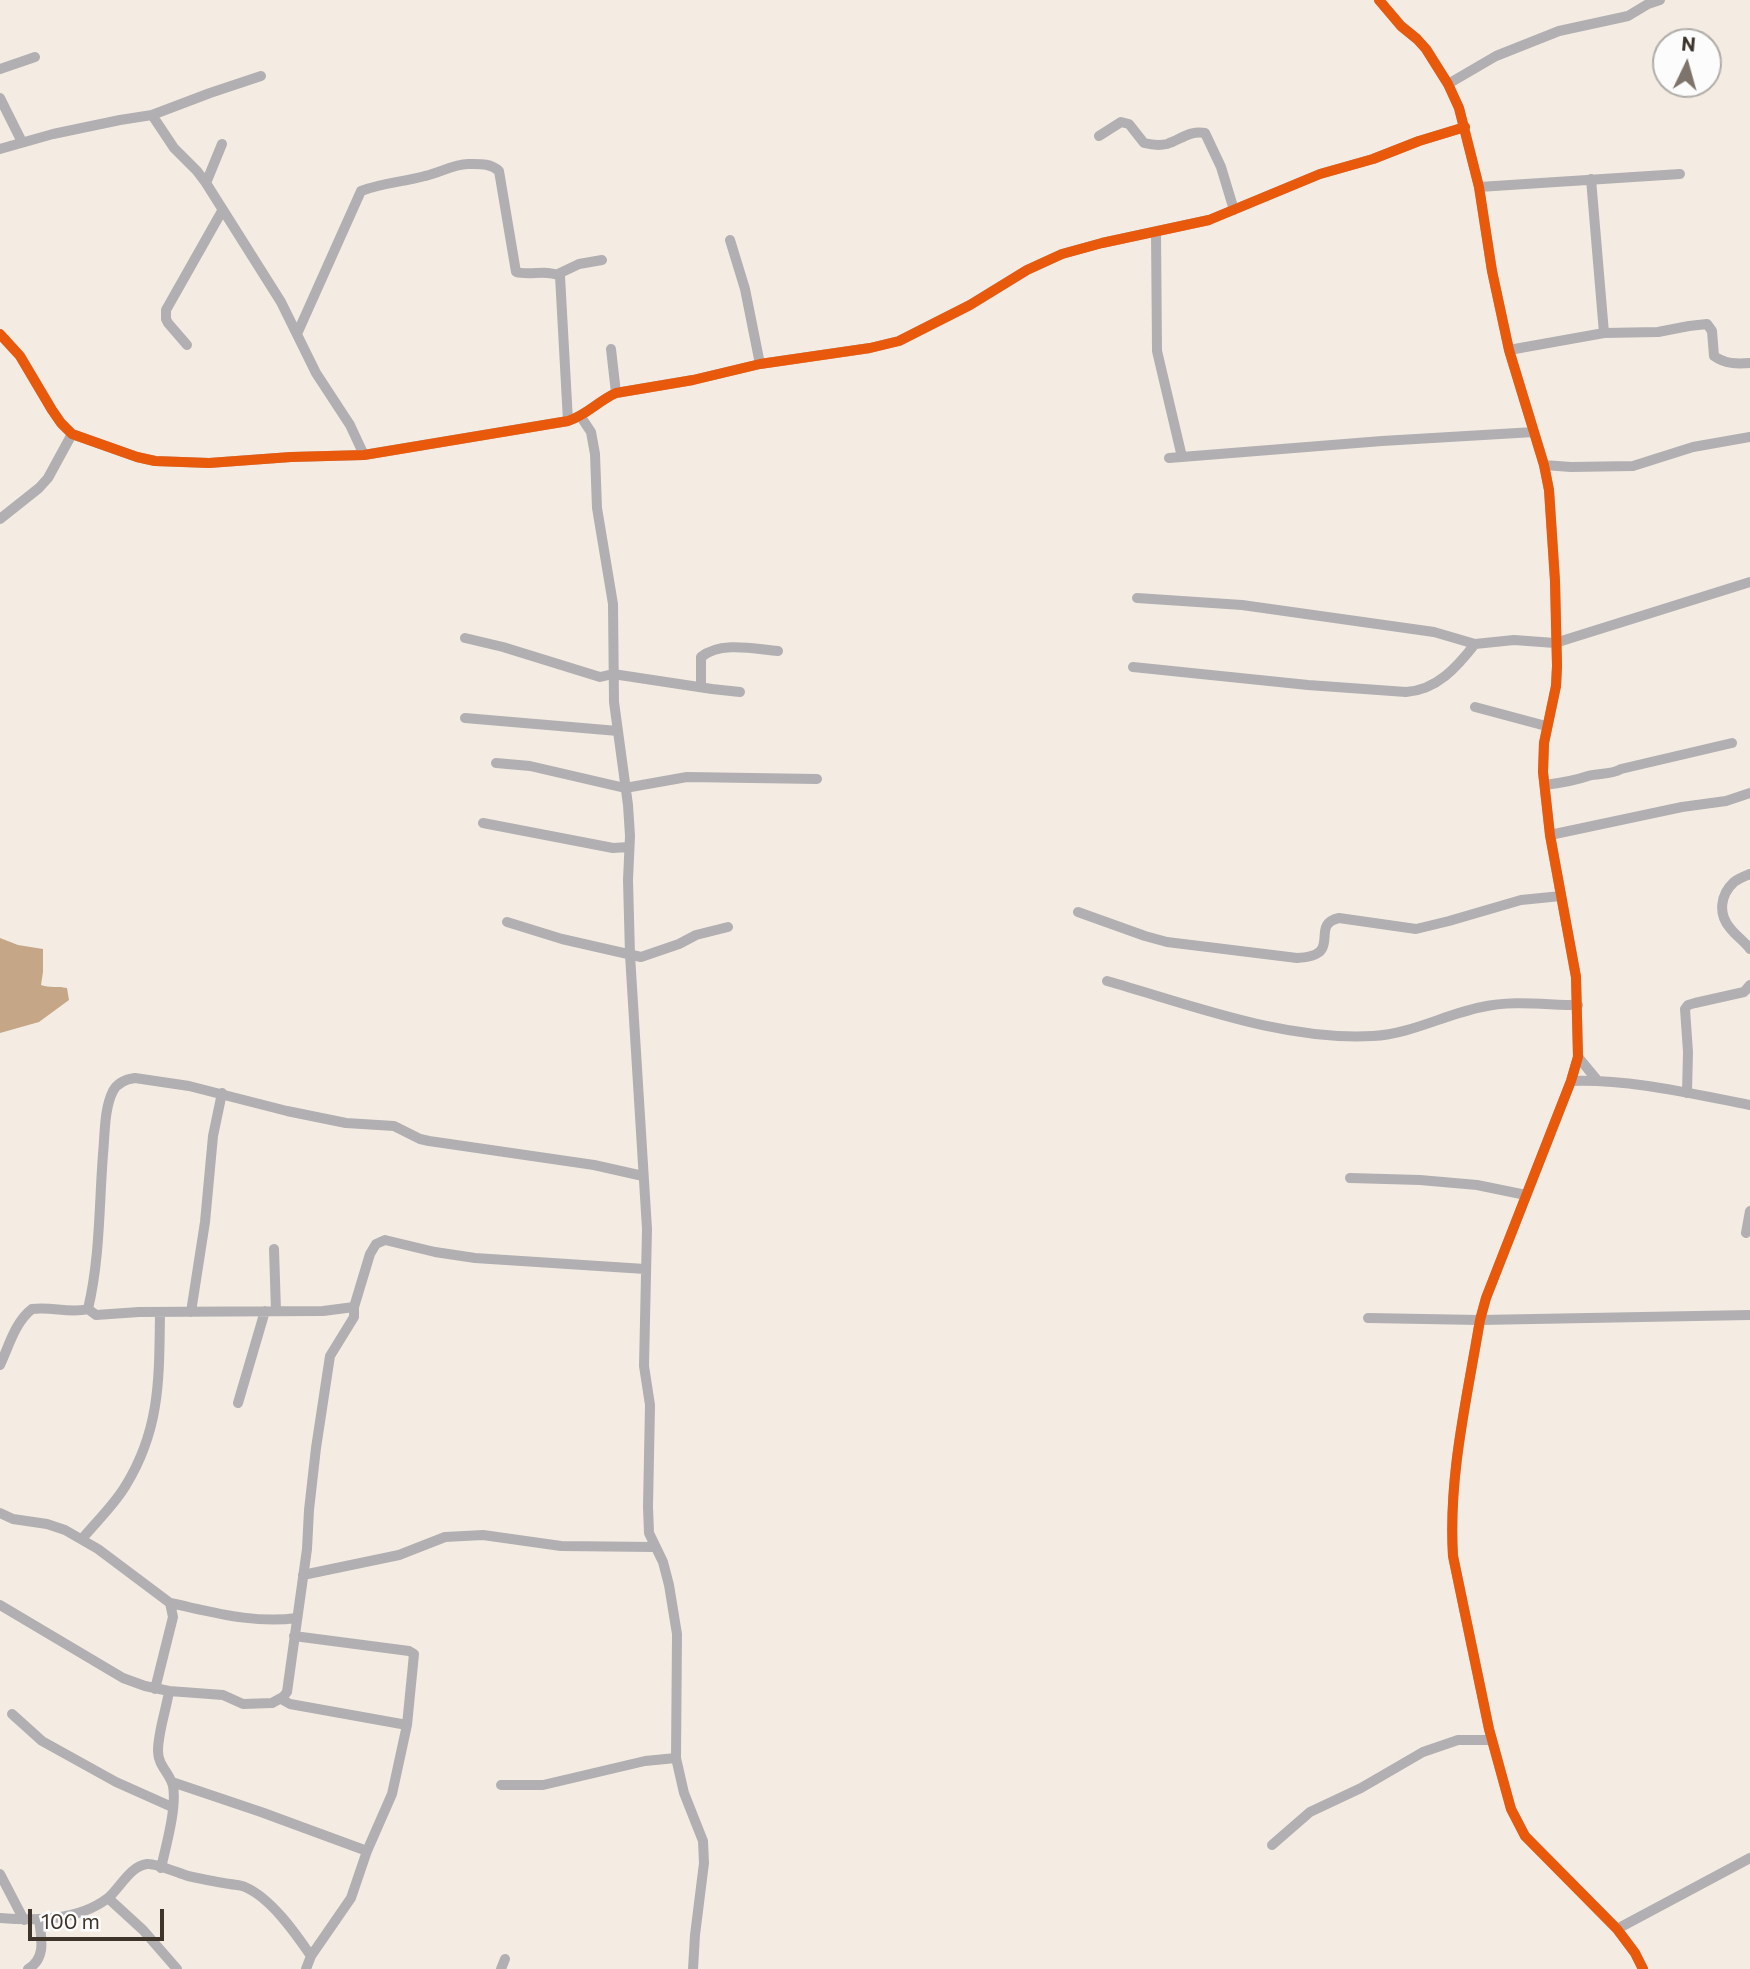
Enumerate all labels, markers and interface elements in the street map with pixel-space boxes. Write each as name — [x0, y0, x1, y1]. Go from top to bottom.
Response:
north arrow — [1652, 28, 1722, 98]
text: N — [1681, 31, 1697, 56]
scale bar — [32, 1896, 168, 1940]
text: 100 m — [41, 1908, 100, 1933]

